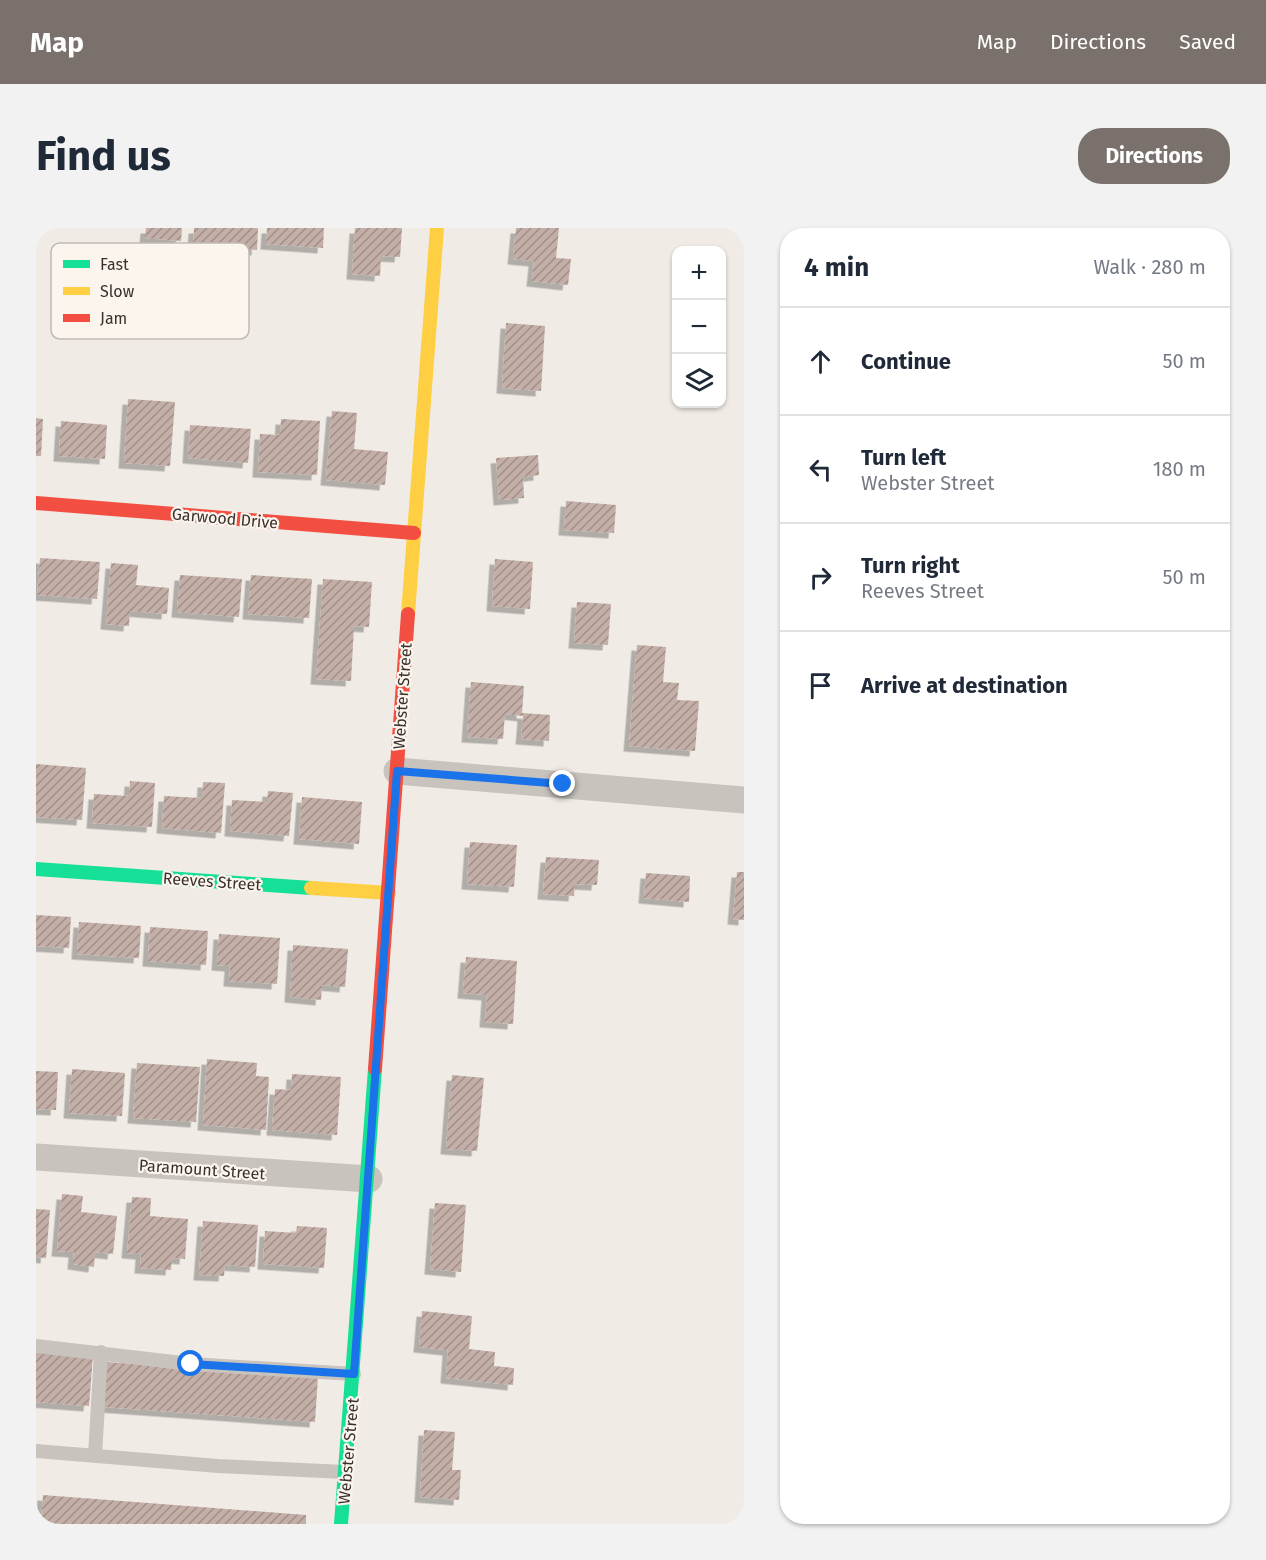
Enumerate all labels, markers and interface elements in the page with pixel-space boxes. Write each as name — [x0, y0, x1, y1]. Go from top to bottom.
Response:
text: Map — [30, 26, 84, 59]
text: Map — [977, 29, 1017, 55]
text: Directions — [1050, 29, 1146, 55]
text: Saved — [1179, 29, 1236, 55]
button: Directions — [1078, 128, 1230, 184]
text: Find us — [36, 131, 171, 181]
legend — [51, 243, 249, 339]
map controls — [672, 246, 726, 408]
button: + — [672, 246, 726, 300]
text: 4 min — [804, 252, 869, 283]
text: Fast — [100, 255, 129, 274]
text: Walk · 280 m — [1093, 255, 1206, 279]
text: Slow — [100, 282, 135, 301]
button: − — [672, 300, 726, 354]
text: Jam — [100, 309, 127, 328]
icon: ahead — [804, 345, 837, 378]
text: Continue — [861, 348, 951, 375]
text: 50 m — [1162, 349, 1206, 373]
button: layers — [672, 354, 726, 408]
text: Turn left — [861, 444, 946, 471]
icon: left — [804, 453, 837, 486]
text: 180 m — [1153, 457, 1206, 481]
text: Webster Street — [861, 471, 995, 495]
street label: Garwood Drive — [171, 504, 279, 533]
text: Turn right — [861, 552, 960, 579]
icon: right — [804, 561, 837, 594]
text: 50 m — [1162, 565, 1206, 589]
text: Reeves Street — [861, 579, 984, 603]
street label: Webster Street — [389, 642, 416, 750]
icon: arrive — [804, 669, 837, 702]
text: Arrive at destination — [861, 672, 1068, 699]
route end — [549, 770, 575, 796]
street label: Reeves Street — [162, 869, 262, 894]
street label: Paramount Street — [138, 1156, 266, 1183]
route start — [177, 1350, 203, 1376]
street label: Webster Street — [334, 1397, 363, 1505]

